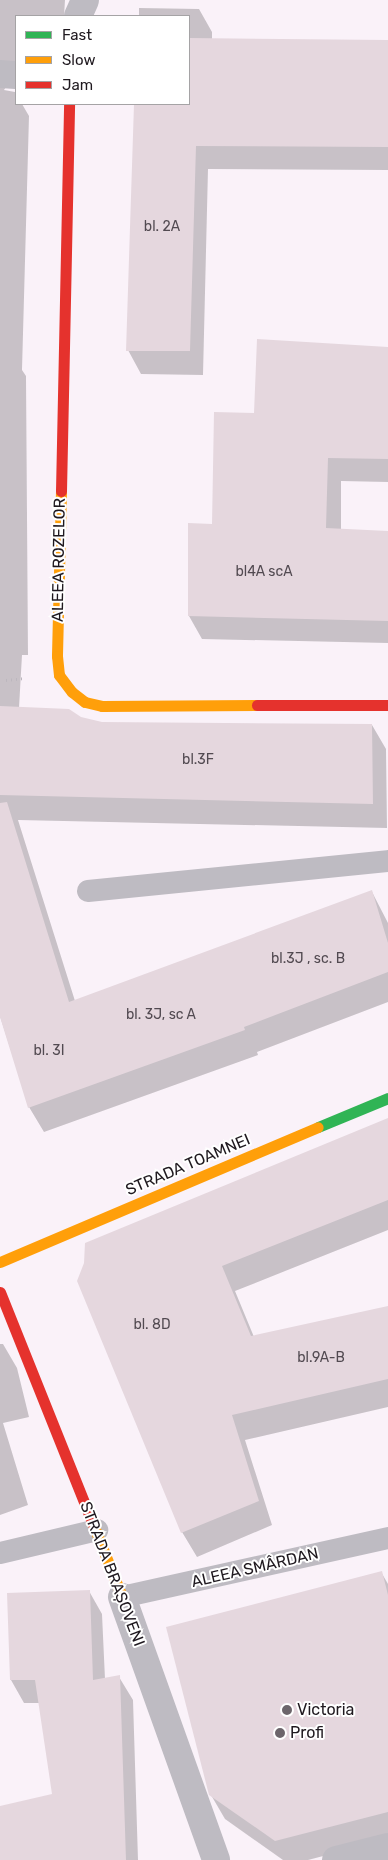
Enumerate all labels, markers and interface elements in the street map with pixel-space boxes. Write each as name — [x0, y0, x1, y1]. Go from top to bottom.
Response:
legend — [15, 15, 190, 105]
text: Fast — [62, 26, 92, 44]
text: Slow — [62, 51, 95, 69]
text: Jam — [62, 76, 93, 94]
house number: bl. 2A — [144, 219, 180, 235]
street label: ALEEA ROZELOR — [48, 498, 70, 622]
house number: bl4A scA — [235, 564, 293, 580]
house number: bl.3F — [182, 752, 214, 768]
house number: bl.3J , sc. B — [271, 951, 345, 967]
house number: bl. 3J, sc A — [126, 1007, 196, 1023]
house number: bl. 3I — [34, 1043, 64, 1059]
street label: STRADA TOAMNEI — [123, 1130, 253, 1200]
house number: bl. 8D — [133, 1317, 171, 1333]
house number: bl.9A-B — [297, 1350, 345, 1366]
street label: STRADA BRAȘOVENI — [76, 1499, 148, 1649]
street label: ALEEA SMÂRDAN — [189, 1544, 321, 1592]
place label: Victoria — [297, 1700, 354, 1720]
marker: Victoria — [281, 1704, 293, 1716]
place label: Profi — [290, 1723, 324, 1743]
marker: Profi — [274, 1727, 286, 1739]

